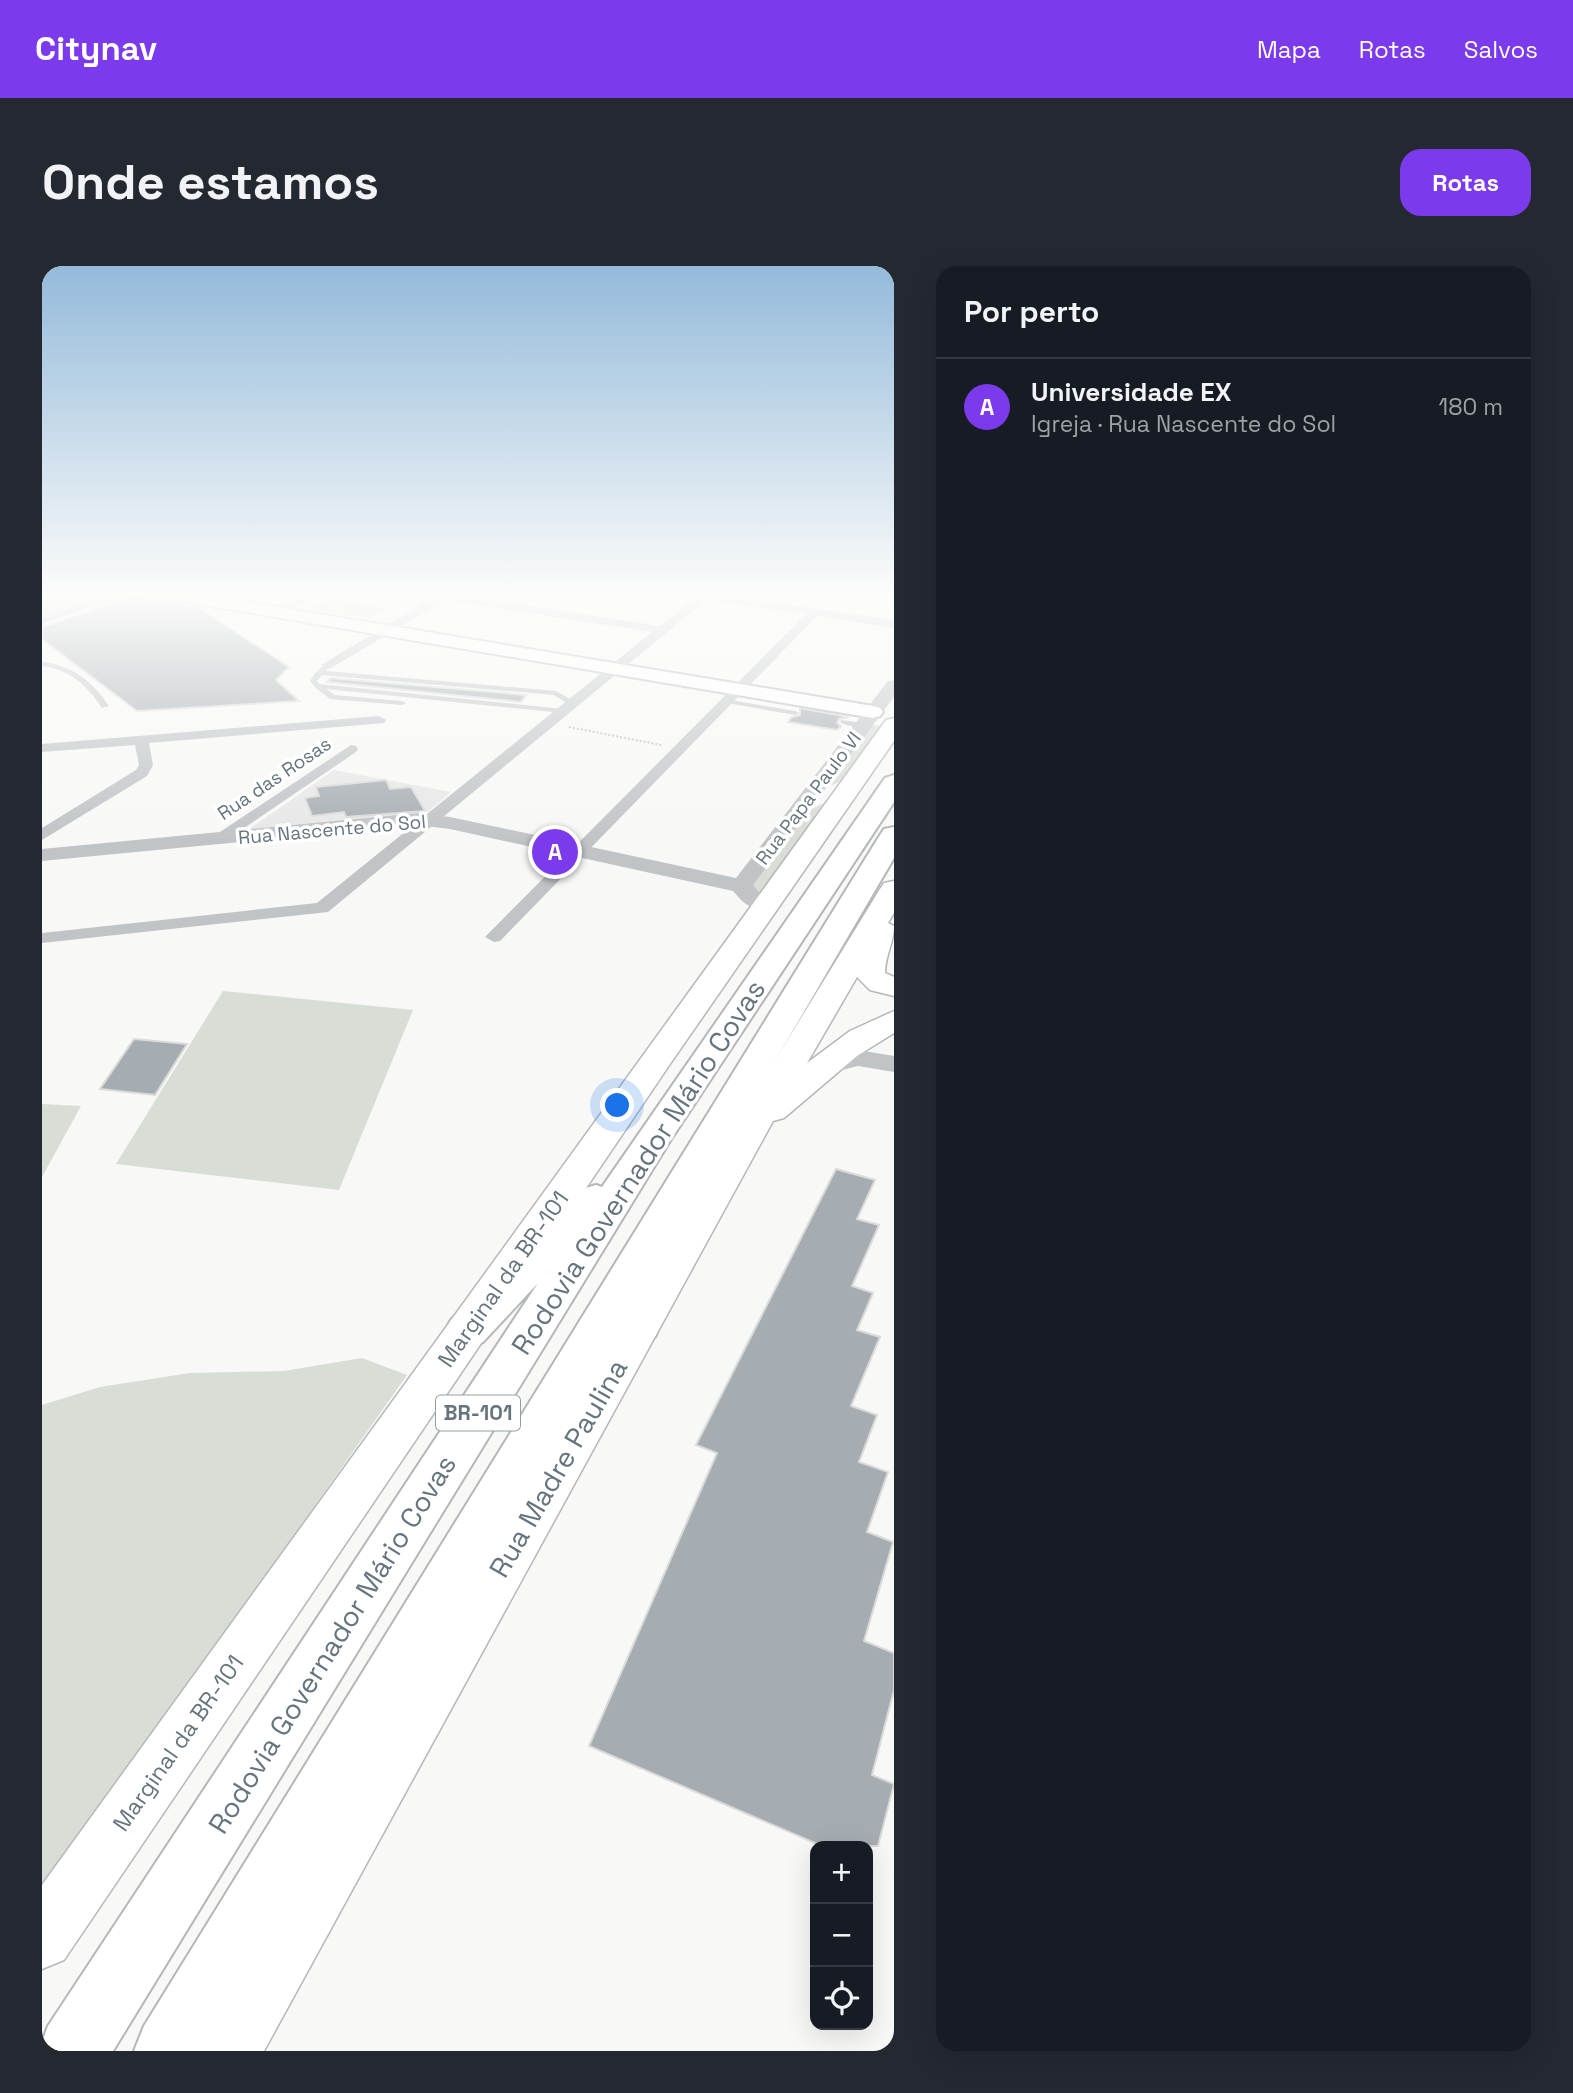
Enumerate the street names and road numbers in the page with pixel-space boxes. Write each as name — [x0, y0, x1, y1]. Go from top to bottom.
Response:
street label: Rua Papa Paulo VI — [750, 727, 867, 870]
street label: Rua das Rosas — [213, 731, 336, 826]
street label: Rua Nascente do Sol — [237, 809, 427, 850]
street label: Rodovia Governador Mário Covas — [503, 973, 773, 1361]
street label: Marginal da BR-101 — [431, 1185, 575, 1373]
street label: Rua Madre Paulina — [481, 1352, 635, 1584]
road number: BR-101 — [436, 1396, 520, 1430]
street label: Rodovia Governador Mário Covas — [200, 1448, 464, 1840]
street label: Marginal da BR-101 — [106, 1649, 250, 1837]

